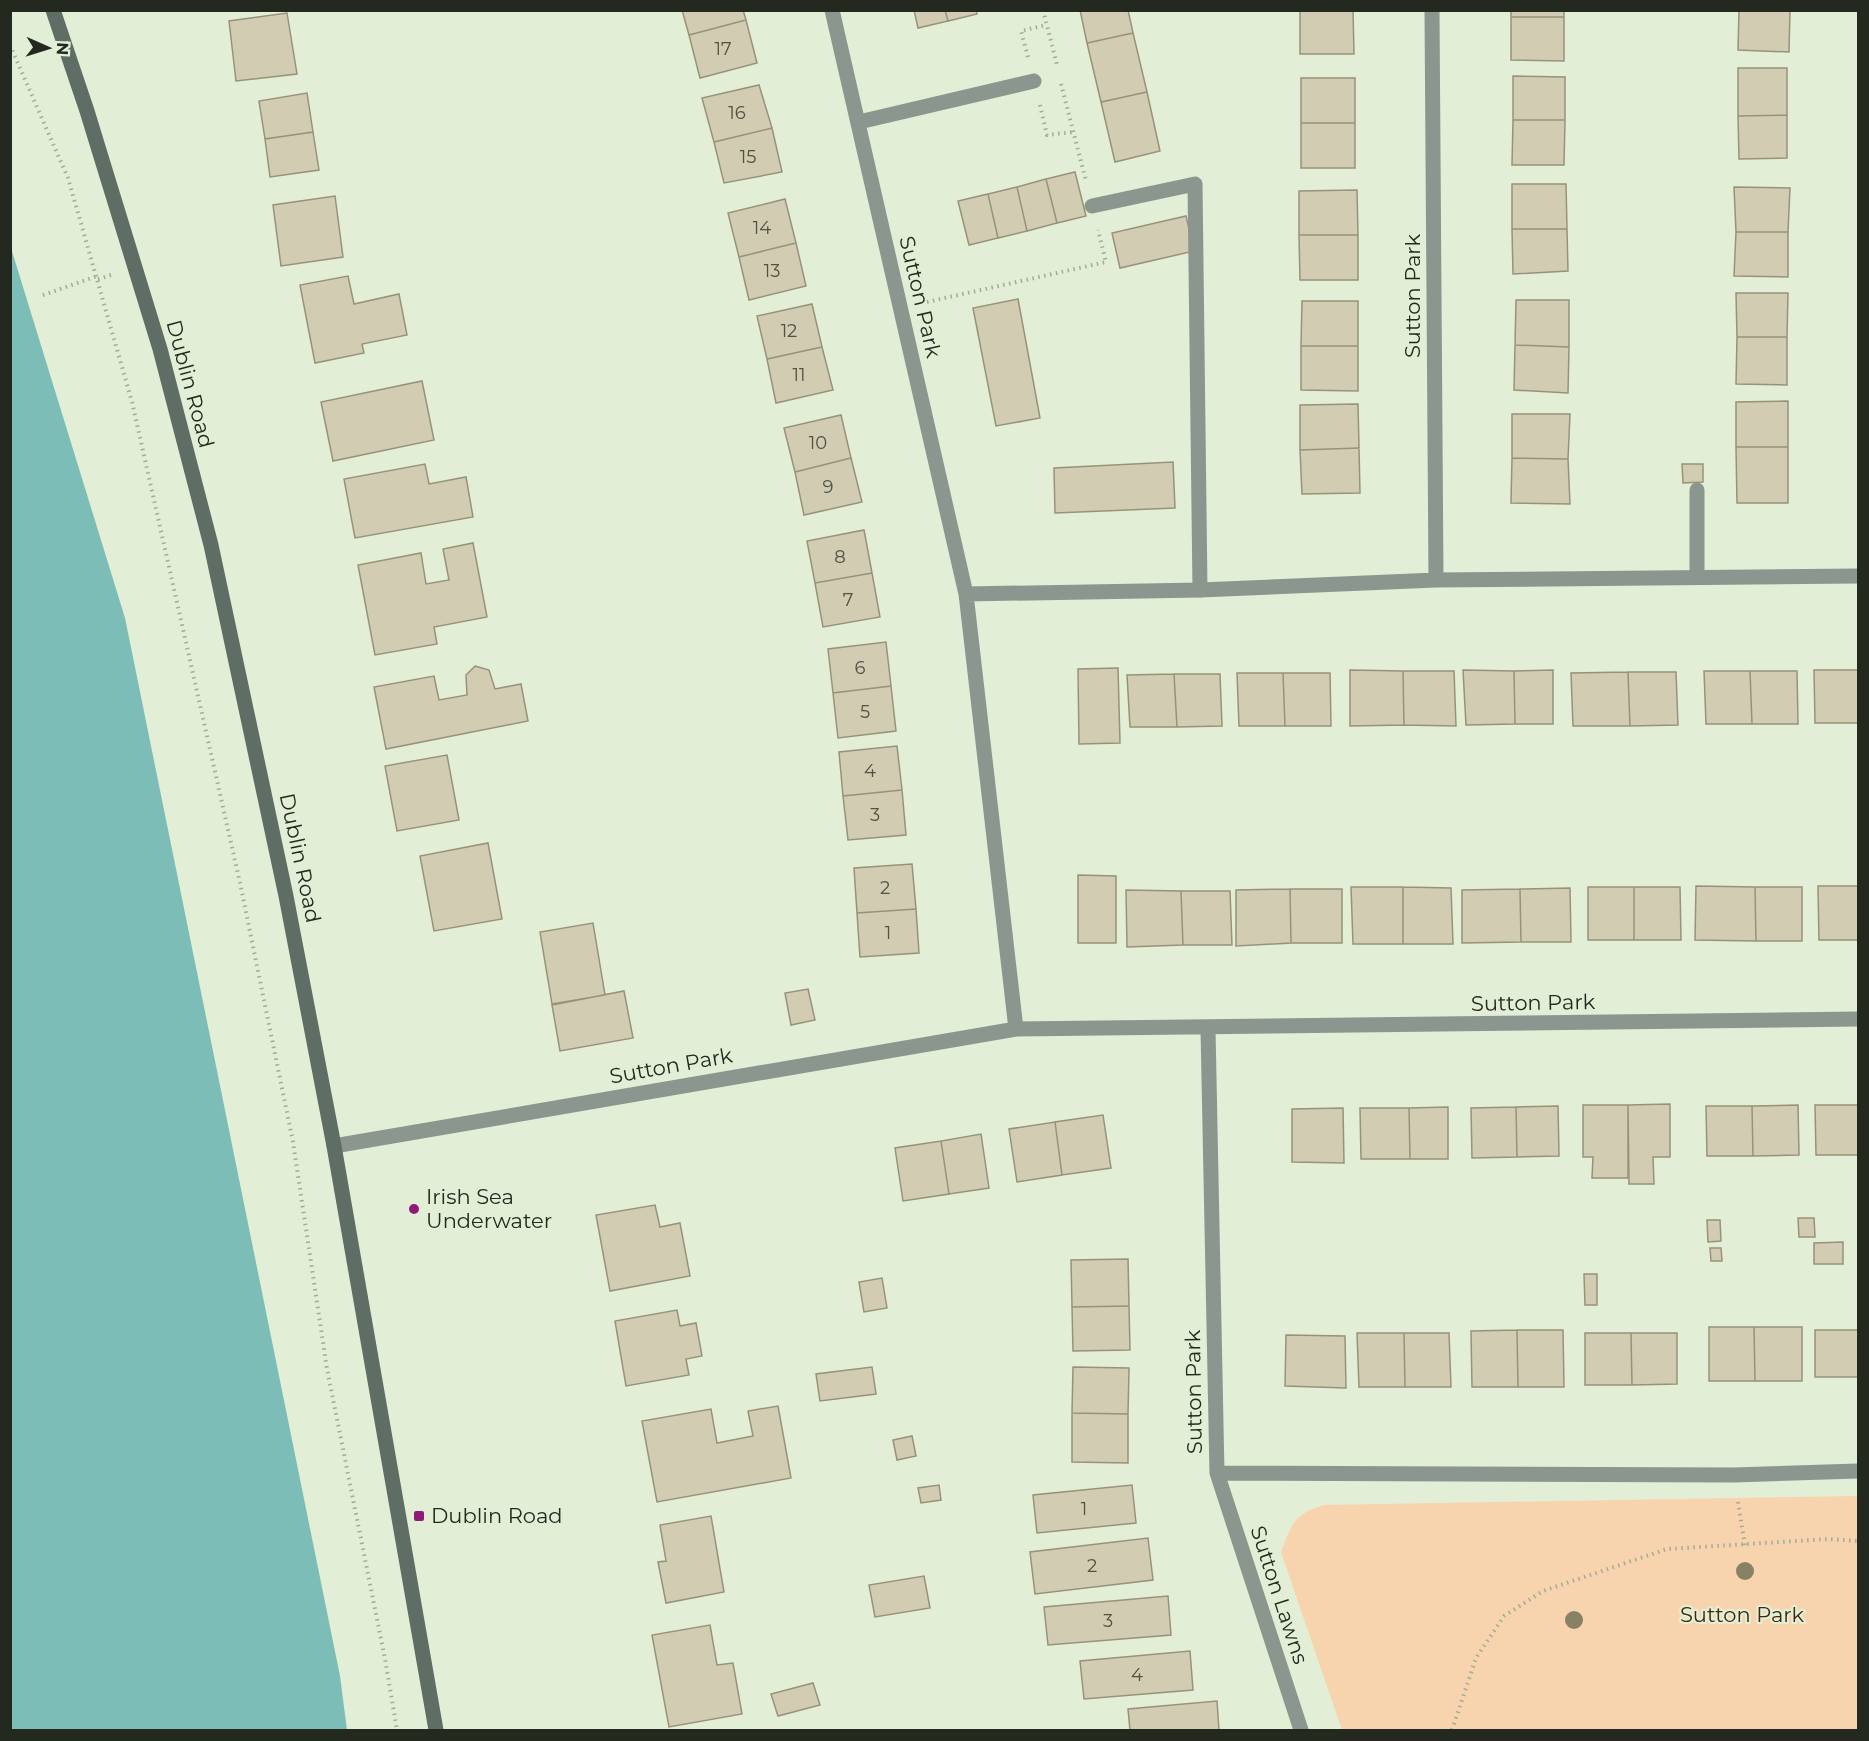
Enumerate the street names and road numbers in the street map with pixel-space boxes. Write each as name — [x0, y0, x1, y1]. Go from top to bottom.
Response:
street label: Sutton Park — [1400, 233, 1425, 358]
street label: Sutton Park — [894, 234, 947, 361]
street label: Dublin Road — [161, 317, 220, 451]
street label: Dublin Road — [275, 791, 326, 925]
street label: Sutton Park — [1471, 989, 1596, 1016]
street label: Sutton Park — [608, 1042, 735, 1089]
street label: Sutton Park — [1180, 1329, 1207, 1454]
street label: Sutton Lawns — [1245, 1523, 1314, 1667]

